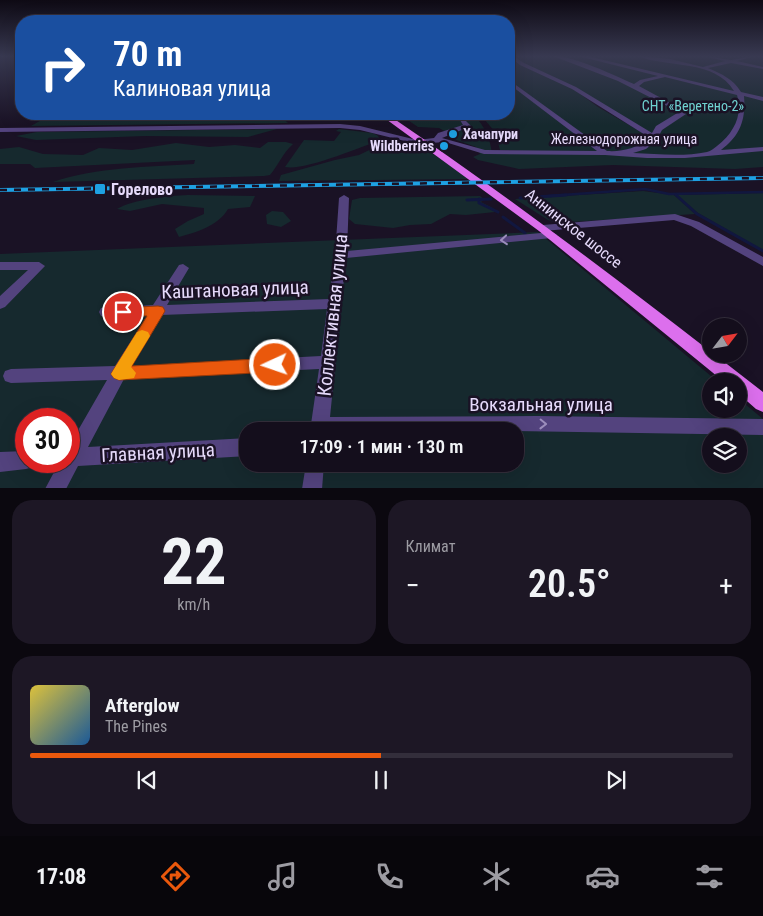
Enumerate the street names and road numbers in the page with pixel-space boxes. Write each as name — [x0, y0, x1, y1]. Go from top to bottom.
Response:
street label: Железнодорожная улица — [551, 131, 697, 147]
street label: Аннинское шоссе — [522, 185, 626, 272]
street label: Коллективная улица — [313, 233, 352, 397]
street label: Каштановая улица — [161, 275, 309, 304]
street label: Вокзальная улица — [469, 393, 613, 416]
street label: Главная улица — [101, 438, 215, 467]

